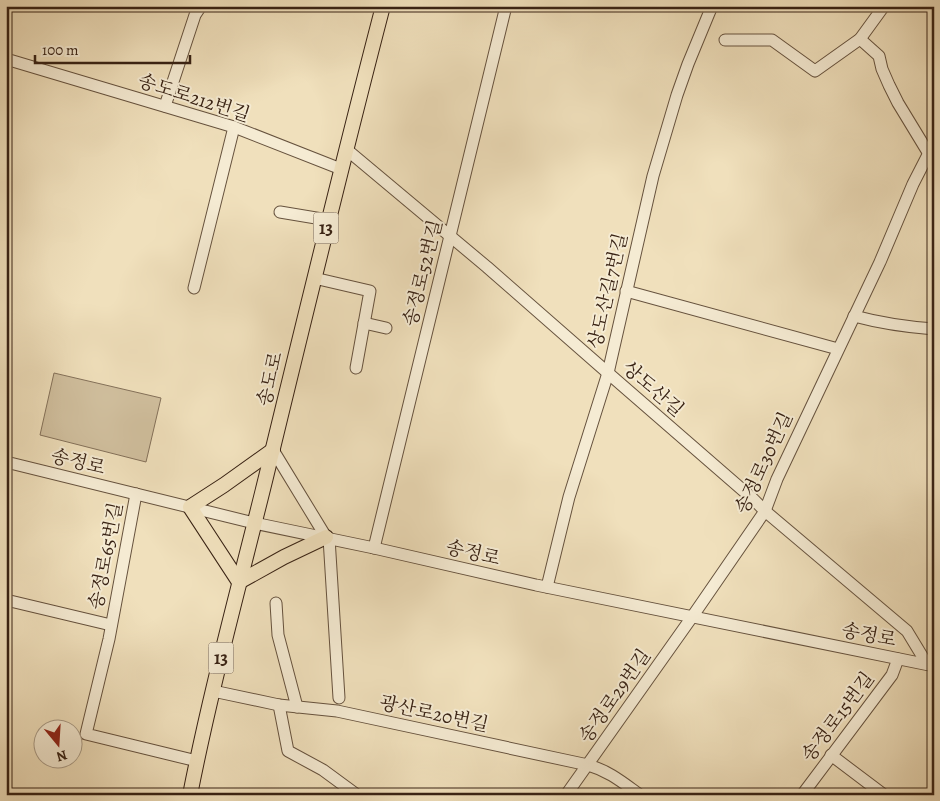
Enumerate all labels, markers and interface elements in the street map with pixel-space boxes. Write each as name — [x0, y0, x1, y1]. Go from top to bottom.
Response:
scale bar — [35, 32, 190, 64]
text: 100 m — [42, 40, 79, 60]
street label: 송도로212번길 — [135, 68, 253, 128]
road number: 13 — [314, 212, 338, 244]
street label: 송정로52번길 — [397, 217, 449, 329]
street label: 상도산길7번길 — [582, 231, 634, 351]
street label: 송도로 — [251, 349, 289, 409]
street label: 상도산길 — [617, 355, 689, 423]
street label: 송정로30번길 — [729, 408, 799, 518]
street label: 송정로 — [48, 443, 108, 481]
street label: 송정로65번길 — [83, 500, 129, 612]
street label: 송정로 — [443, 534, 503, 572]
street label: 송정로 — [839, 617, 899, 653]
road number: 13 — [208, 642, 234, 674]
street label: 송정로29번길 — [573, 644, 657, 748]
street label: 송정로15번길 — [796, 667, 880, 767]
street label: 광산로20번길 — [377, 690, 491, 738]
north arrow — [32, 718, 82, 768]
text: N — [54, 745, 70, 766]

